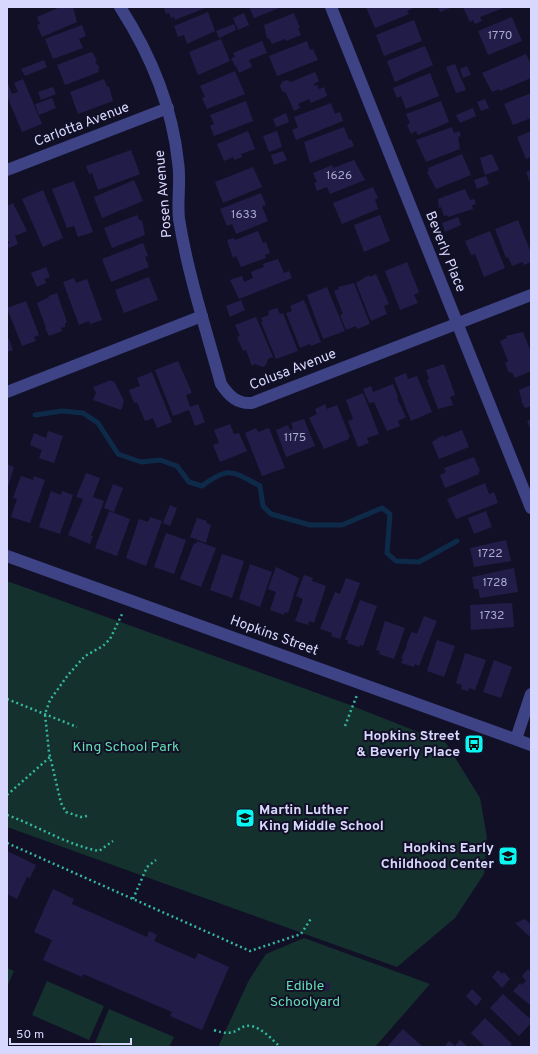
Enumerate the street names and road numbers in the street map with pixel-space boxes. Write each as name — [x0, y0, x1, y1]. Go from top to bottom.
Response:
street label: Carlotta Avenue — [32, 99, 132, 151]
street label: Posen Avenue — [152, 149, 176, 239]
street label: Beverly Place — [421, 209, 469, 295]
street label: Colusa Avenue — [247, 346, 339, 394]
street label: Hopkins Street — [228, 612, 320, 660]

